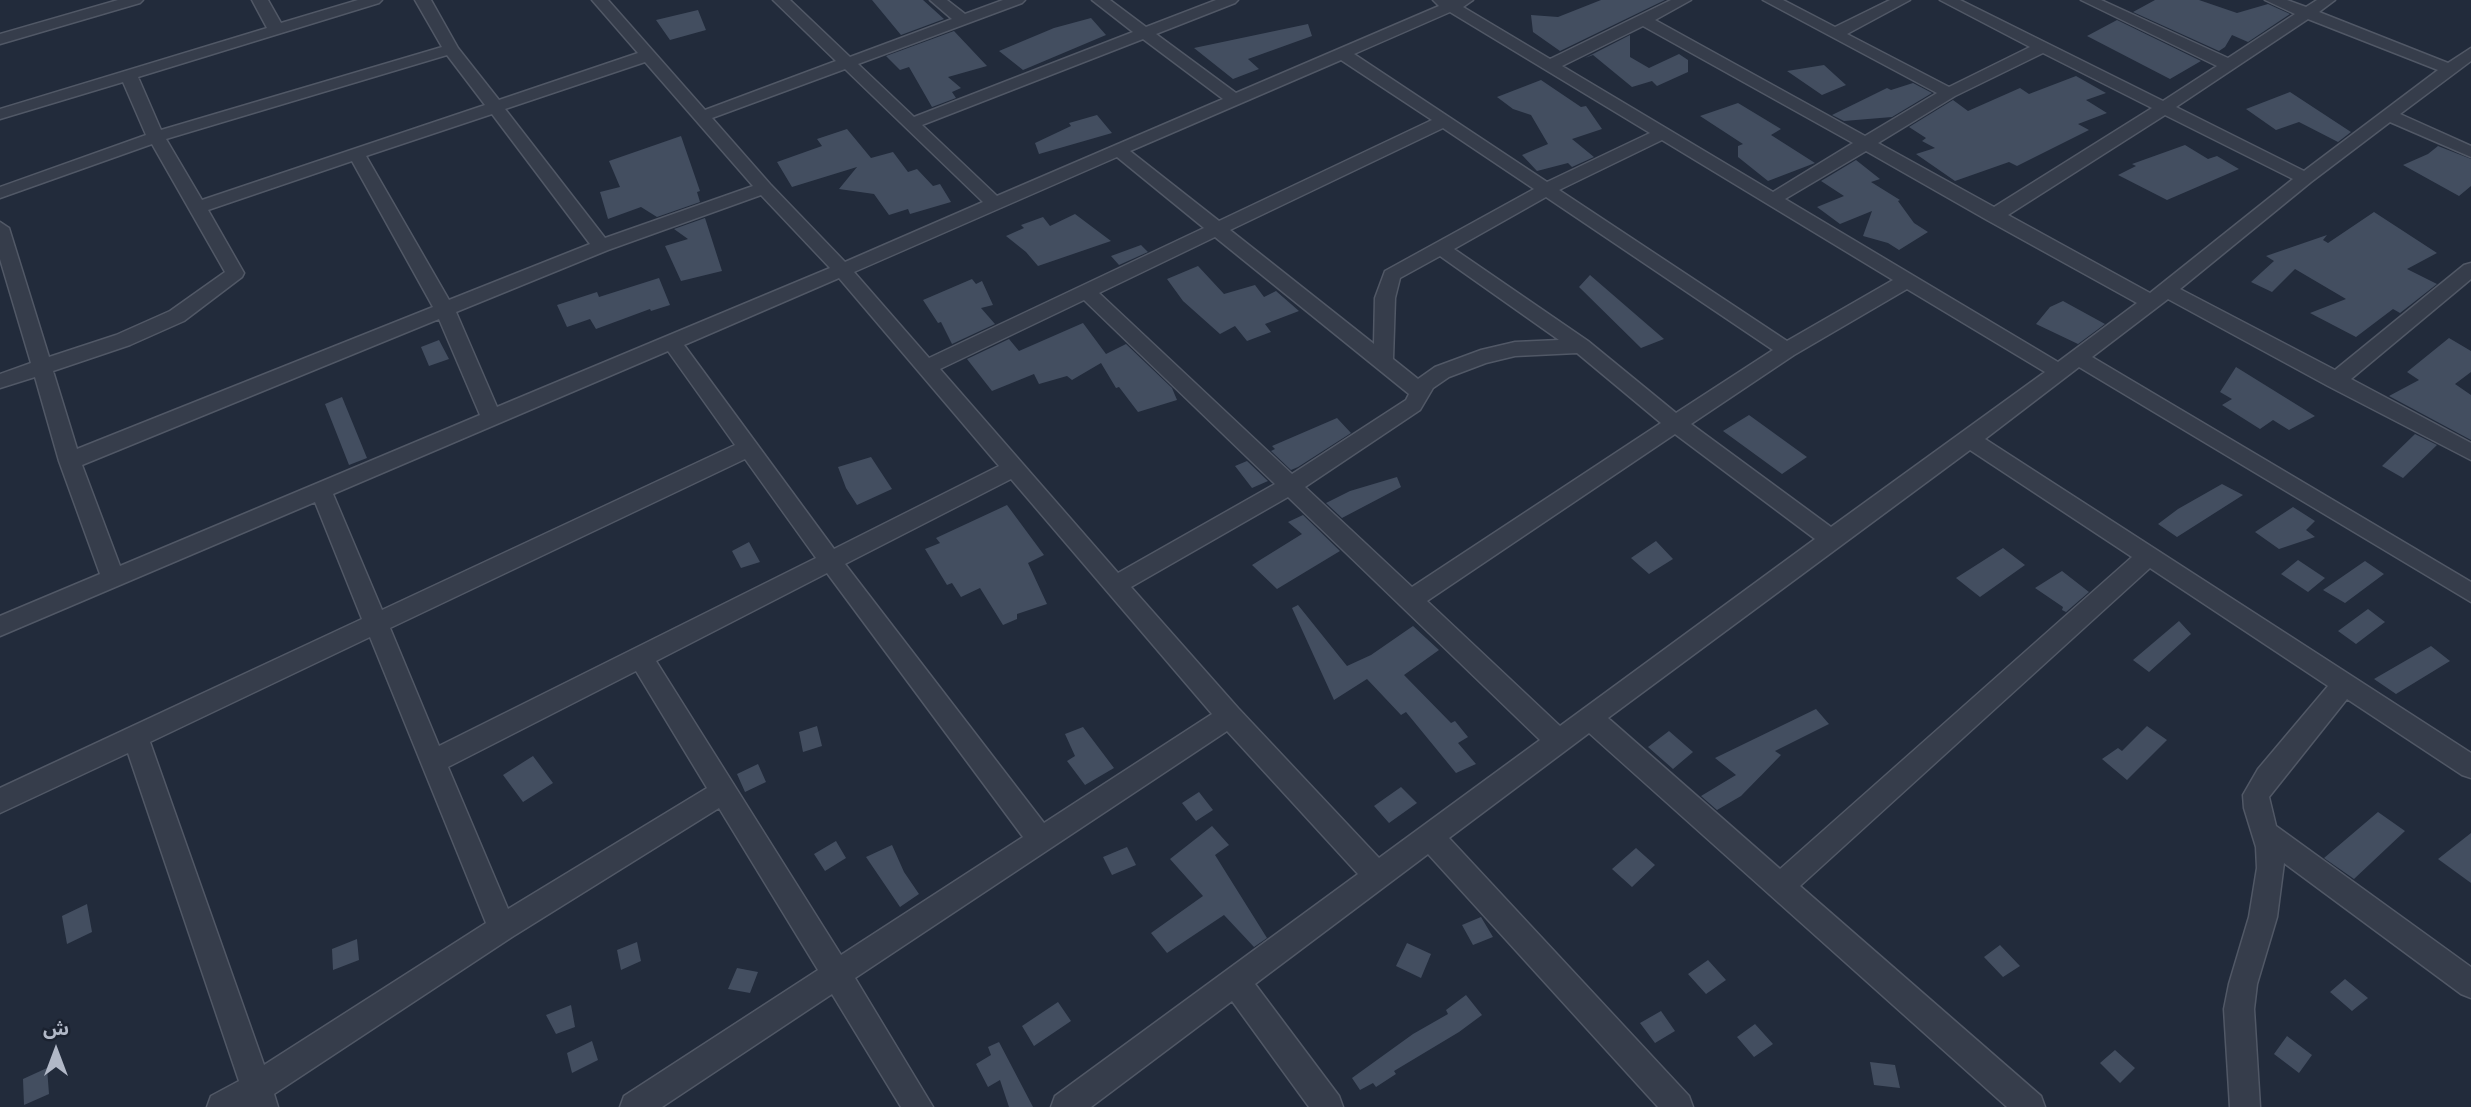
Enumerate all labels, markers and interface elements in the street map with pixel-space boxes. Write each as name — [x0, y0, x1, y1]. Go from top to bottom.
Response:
north arrow — [21, 1016, 91, 1086]
text: ش — [43, 1018, 69, 1042]

